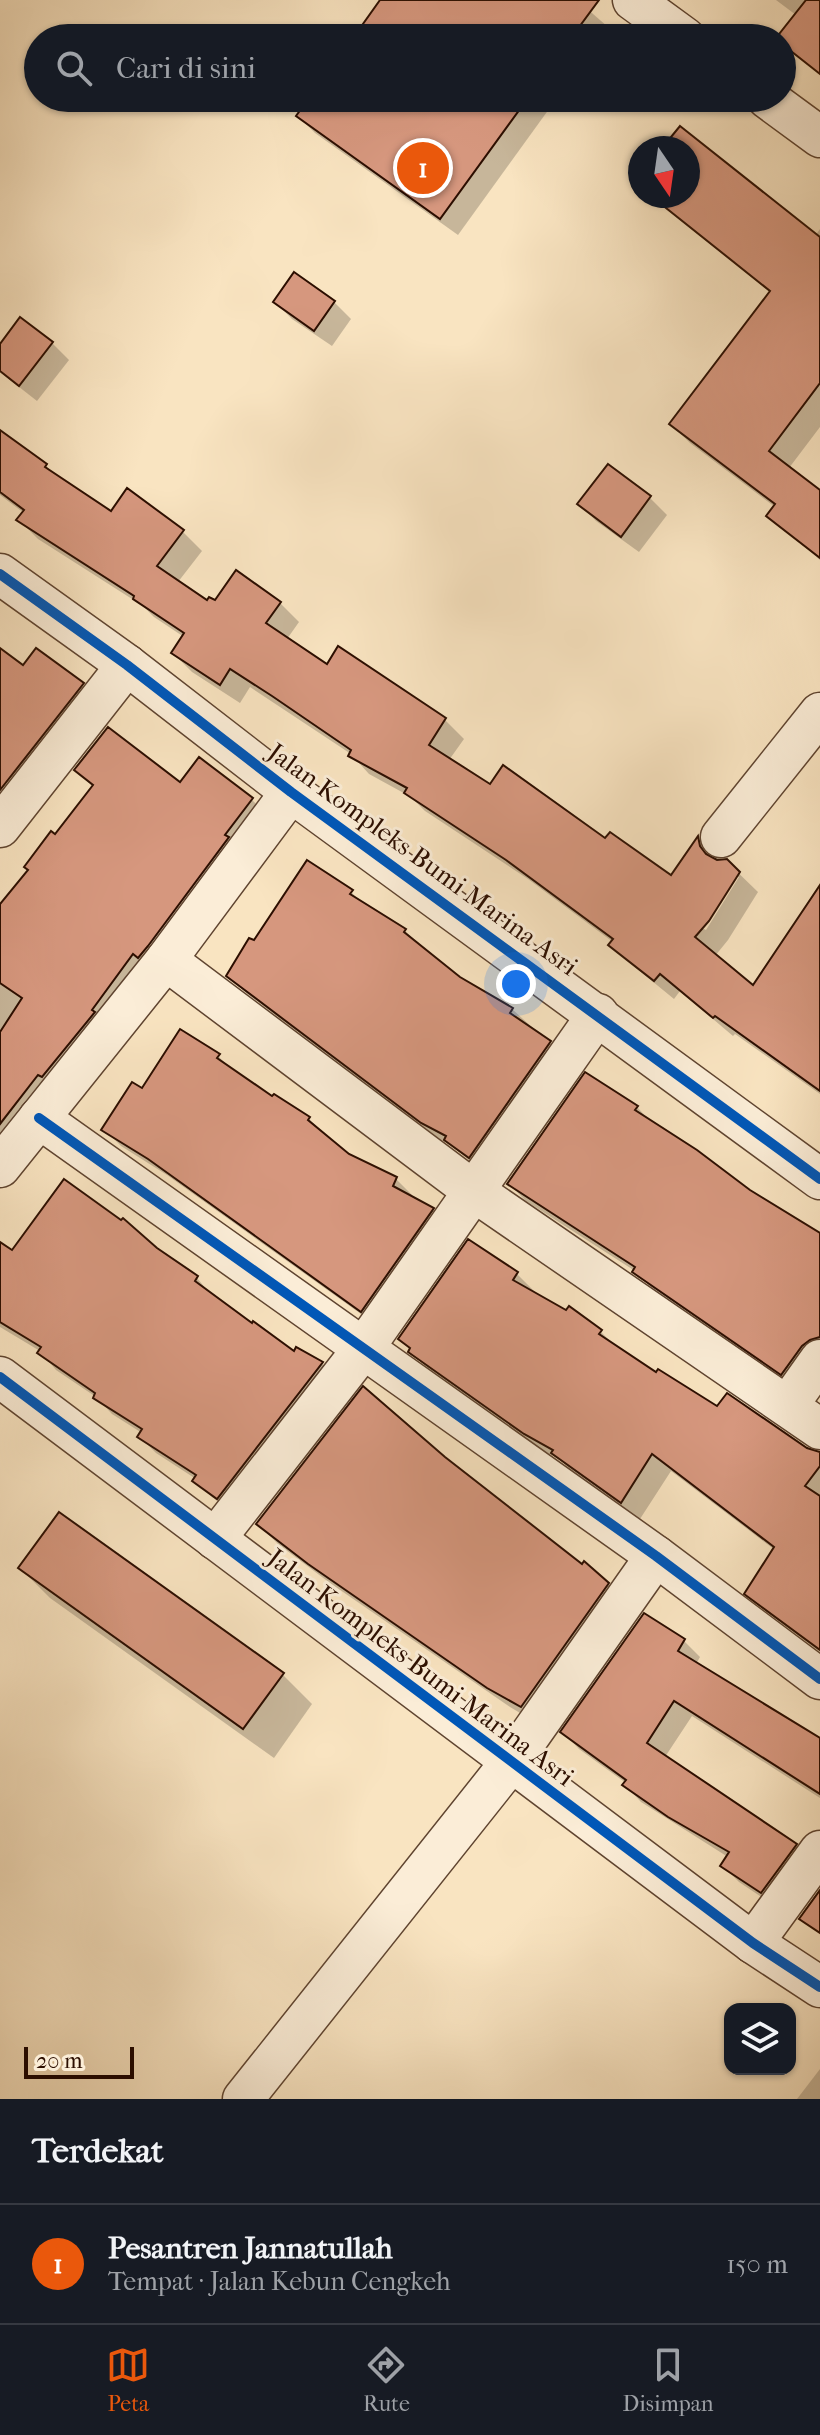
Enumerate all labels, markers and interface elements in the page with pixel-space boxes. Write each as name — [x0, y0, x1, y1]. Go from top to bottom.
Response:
search box — [24, 24, 796, 112]
icon: search — [52, 46, 96, 90]
text: Cari di sini — [116, 51, 256, 86]
north arrow — [628, 136, 700, 208]
pin: 1 — [397, 138, 449, 198]
street label: Jalan Kompleks Bumi Marina Asri — [260, 735, 584, 982]
your location — [496, 964, 536, 1004]
street label: Jalan Kompleks Bumi Marina Asri — [260, 1541, 580, 1793]
map controls — [724, 2003, 796, 2075]
button: layers — [724, 2003, 796, 2075]
scale bar — [24, 2043, 134, 2079]
text: 20 m — [36, 2048, 82, 2074]
text: Terdekat — [32, 2131, 163, 2171]
text: Pesantren Jannatullah — [108, 2231, 393, 2266]
text: 1 — [53, 2249, 63, 2280]
text: 150 m — [726, 2249, 788, 2280]
text: Tempat · Jalan Kebun Cengkeh — [108, 2266, 451, 2297]
tab: Peta — [106, 2343, 150, 2417]
tab: Rute — [363, 2343, 410, 2417]
tab: Disimpan — [623, 2343, 714, 2417]

